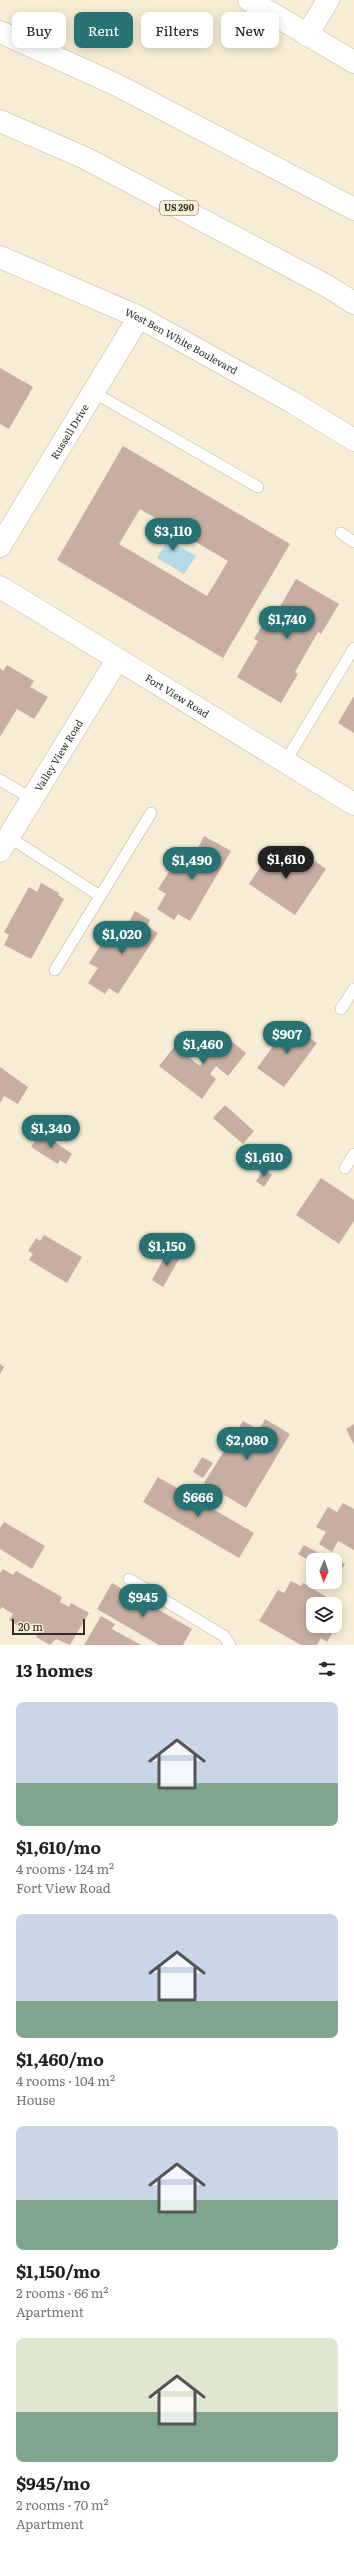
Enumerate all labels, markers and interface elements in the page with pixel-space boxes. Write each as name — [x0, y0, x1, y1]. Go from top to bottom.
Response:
chip: Buy — [12, 12, 66, 48]
chip: Rent — [74, 12, 133, 48]
chip: Filters — [141, 12, 213, 48]
chip: New — [221, 12, 279, 48]
road number: US 290 — [160, 201, 198, 215]
street label: West Ben White Boulevard — [123, 304, 241, 377]
street label: Russell Drive — [47, 401, 92, 462]
pin: $3,110 — [140, 518, 206, 552]
text: $3,110 — [154, 521, 192, 540]
pin: $1,740 — [254, 606, 320, 640]
text: $1,740 — [268, 609, 306, 628]
street label: Fort View Road — [143, 670, 213, 721]
street label: Valley View Road — [30, 716, 86, 794]
pin: $1,610 — [253, 846, 319, 880]
pin: $1,490 — [159, 847, 225, 881]
text: $1,610 — [267, 849, 305, 868]
text: $1,490 — [172, 850, 212, 869]
pin: $1,020 — [89, 921, 155, 955]
text: $1,020 — [102, 924, 142, 943]
pin: $907 — [263, 1021, 311, 1055]
text: $907 — [272, 1024, 302, 1043]
pin: $1,460 — [170, 1031, 236, 1065]
text: $1,460 — [183, 1034, 223, 1053]
pin: $1,340 — [18, 1115, 84, 1149]
text: $1,340 — [31, 1118, 71, 1137]
pin: $1,610 — [231, 1144, 297, 1178]
text: $1,610 — [245, 1147, 283, 1166]
pin: $1,150 — [134, 1233, 200, 1267]
text: $1,150 — [148, 1236, 186, 1255]
pin: $2,080 — [214, 1427, 280, 1461]
text: $2,080 — [226, 1430, 268, 1449]
pin: $666 — [174, 1484, 222, 1518]
text: $666 — [183, 1487, 213, 1506]
north arrow — [306, 1553, 342, 1589]
map controls — [306, 1553, 342, 1633]
pin: $945 — [119, 1584, 167, 1618]
text: $945 — [128, 1587, 158, 1606]
button: layers — [306, 1597, 342, 1633]
scale bar — [12, 1617, 85, 1636]
text: 20 m — [18, 1618, 43, 1634]
text: 13 homes — [16, 1657, 93, 1682]
icon: filters — [316, 1658, 338, 1680]
icon: home — [141, 1728, 213, 1800]
text: $1,610/mo — [16, 1834, 101, 1859]
text: 4 rooms · 124 m² — [16, 1859, 114, 1878]
text: Fort View Road — [16, 1878, 111, 1897]
icon: home — [141, 1940, 213, 2012]
text: $1,460/mo — [16, 2046, 104, 2071]
text: 4 rooms · 104 m² — [16, 2071, 115, 2090]
text: House — [16, 2090, 55, 2109]
icon: home — [141, 2152, 213, 2224]
text: $1,150/mo — [16, 2258, 100, 2283]
text: 2 rooms · 66 m² — [16, 2283, 109, 2302]
text: Apartment — [16, 2302, 84, 2321]
icon: home — [141, 2364, 213, 2436]
text: $945/mo — [16, 2470, 90, 2495]
text: 2 rooms · 70 m² — [16, 2495, 109, 2514]
text: Apartment — [16, 2514, 84, 2533]

